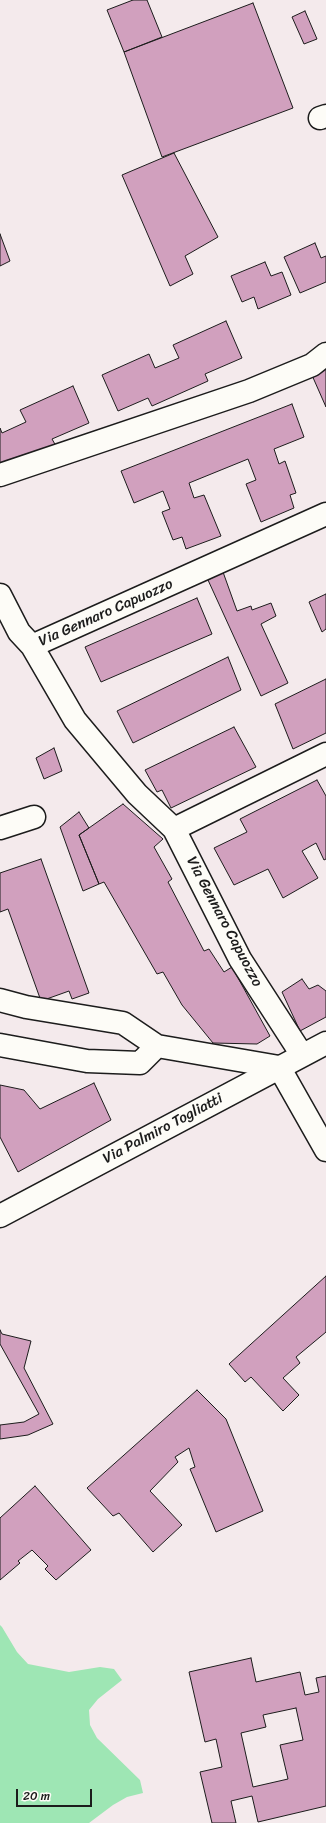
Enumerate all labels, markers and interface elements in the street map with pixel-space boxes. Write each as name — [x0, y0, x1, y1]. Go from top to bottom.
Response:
street label: Via Gennaro Capuozzo — [36, 575, 176, 651]
street label: Via Gennaro Capuozzo — [182, 854, 266, 990]
street label: Via Palmiro Togliatti — [100, 1090, 226, 1168]
scale bar — [18, 1781, 94, 1807]
text: 20 m — [23, 1785, 50, 1807]

